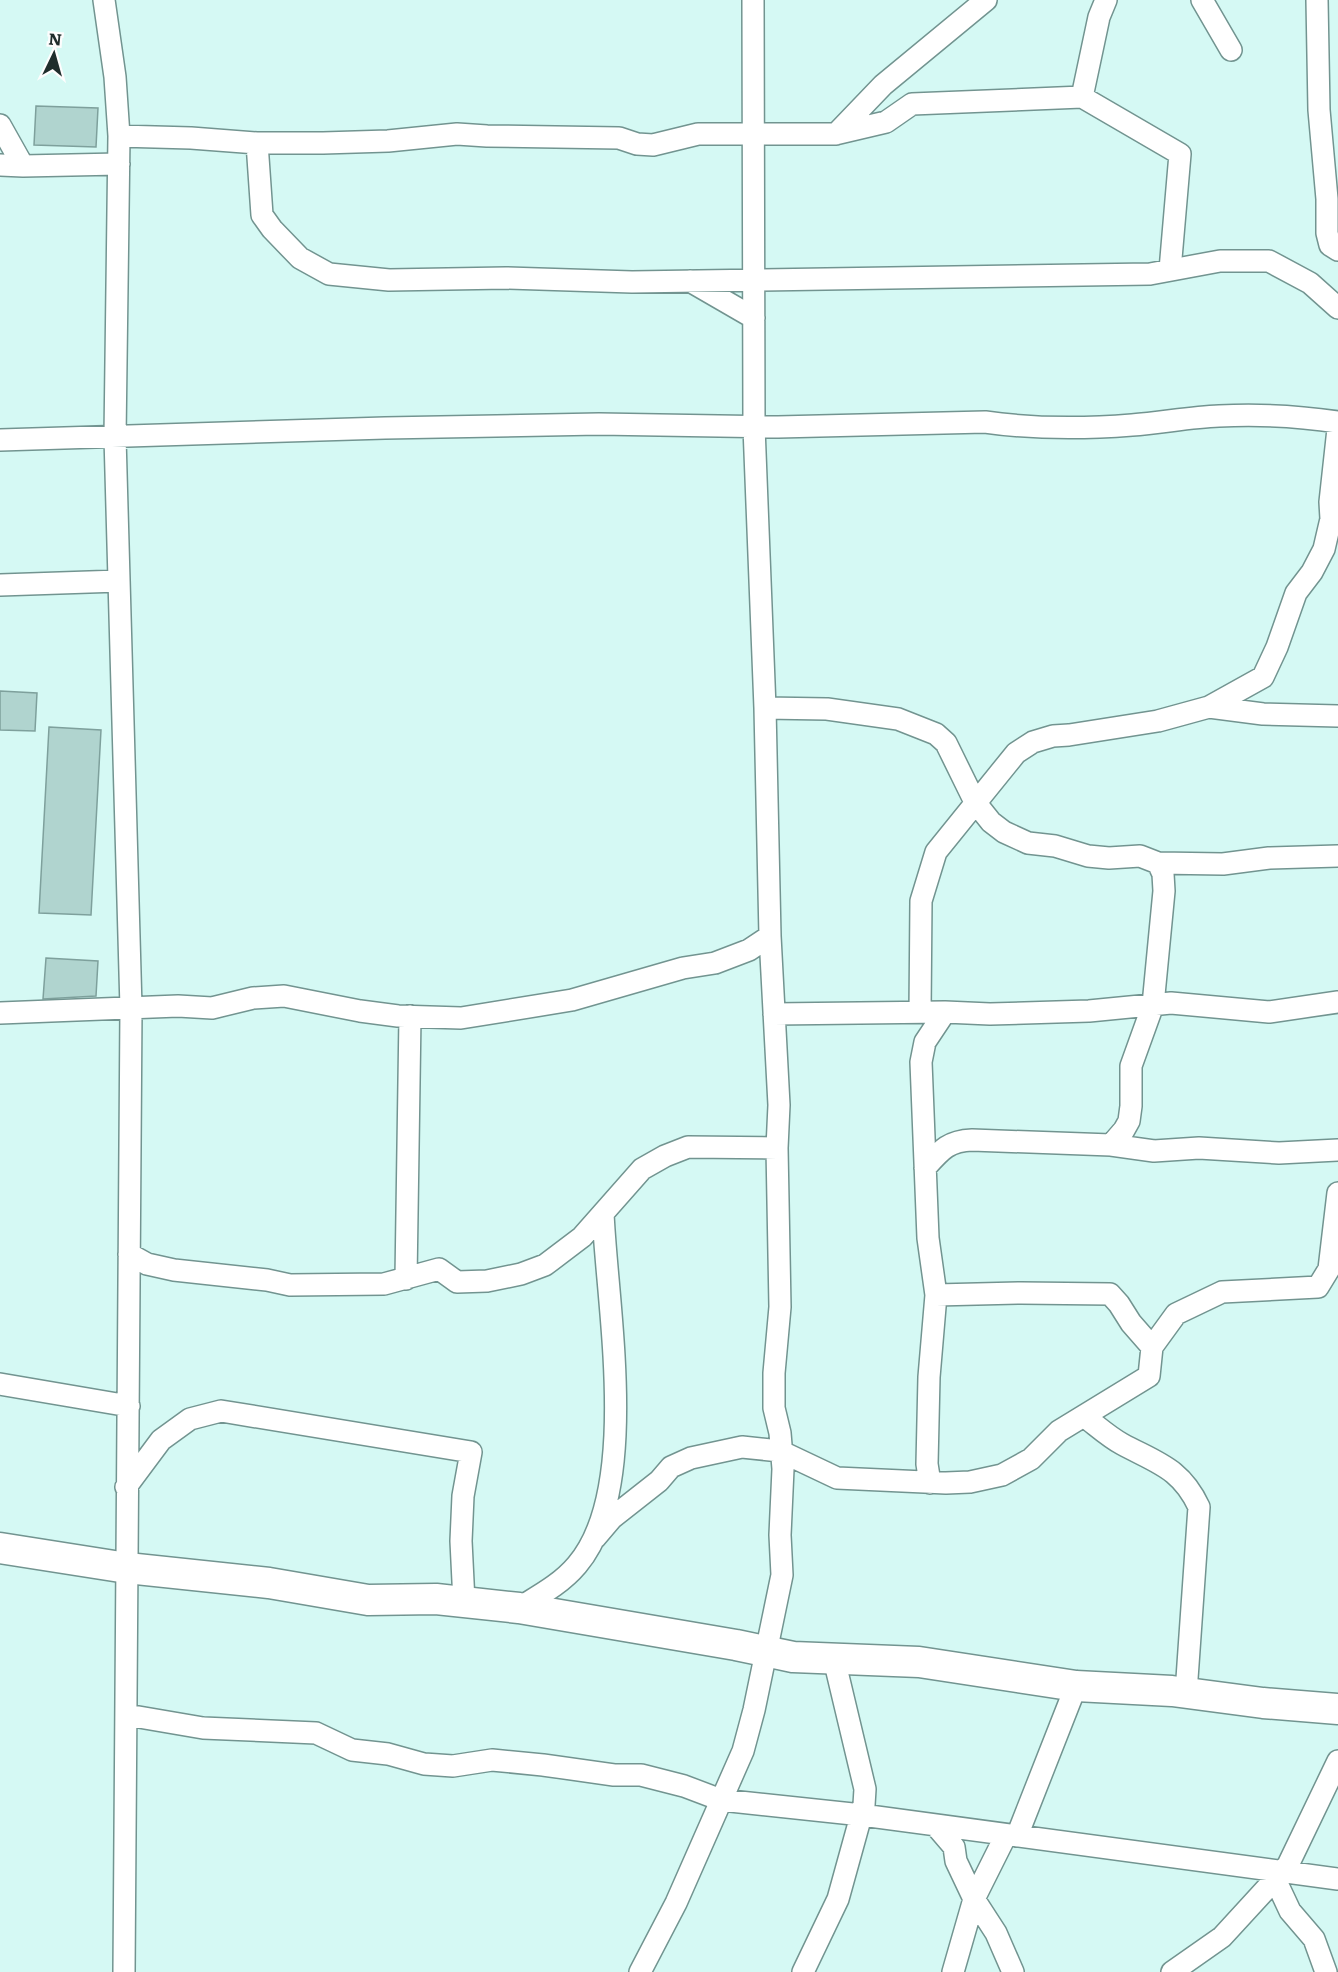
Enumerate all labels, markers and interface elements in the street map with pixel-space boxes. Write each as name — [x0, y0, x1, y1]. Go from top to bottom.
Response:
north arrow — [24, 24, 84, 84]
text: N — [48, 26, 63, 51]

